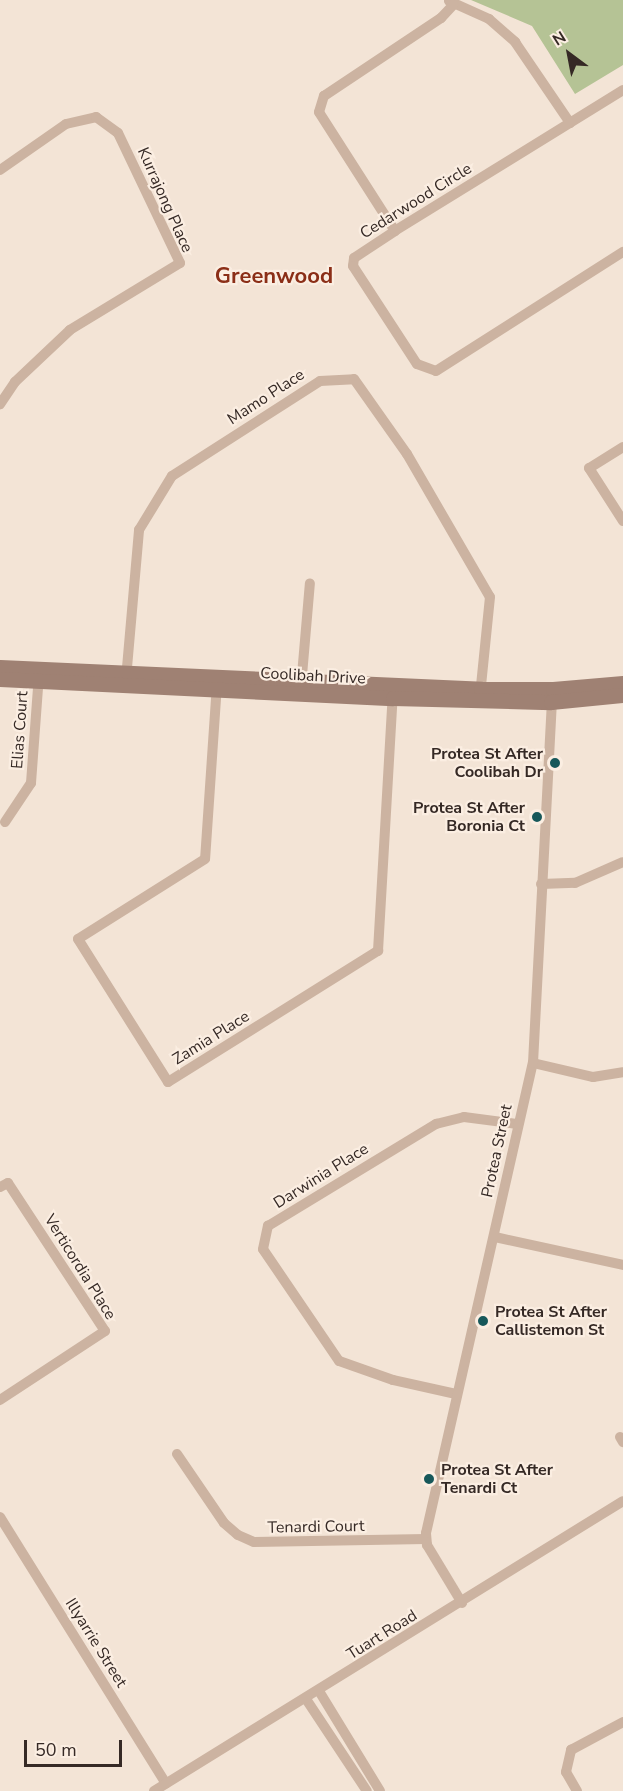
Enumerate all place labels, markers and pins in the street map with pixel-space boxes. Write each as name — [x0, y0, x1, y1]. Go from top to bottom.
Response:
place label: Protea St After Coolibah Dr — [431, 744, 543, 782]
marker: Protea St After Coolibah Dr — [548, 756, 562, 770]
place label: Protea St After Boronia Ct — [413, 798, 525, 836]
marker: Protea St After Boronia Ct — [530, 810, 544, 824]
place label: Protea St After Callistemon St — [495, 1302, 607, 1340]
marker: Protea St After Callistemon St — [476, 1314, 490, 1328]
place label: Protea St After Tenardi Ct — [441, 1460, 553, 1498]
marker: Protea St After Tenardi Ct — [422, 1472, 436, 1486]

